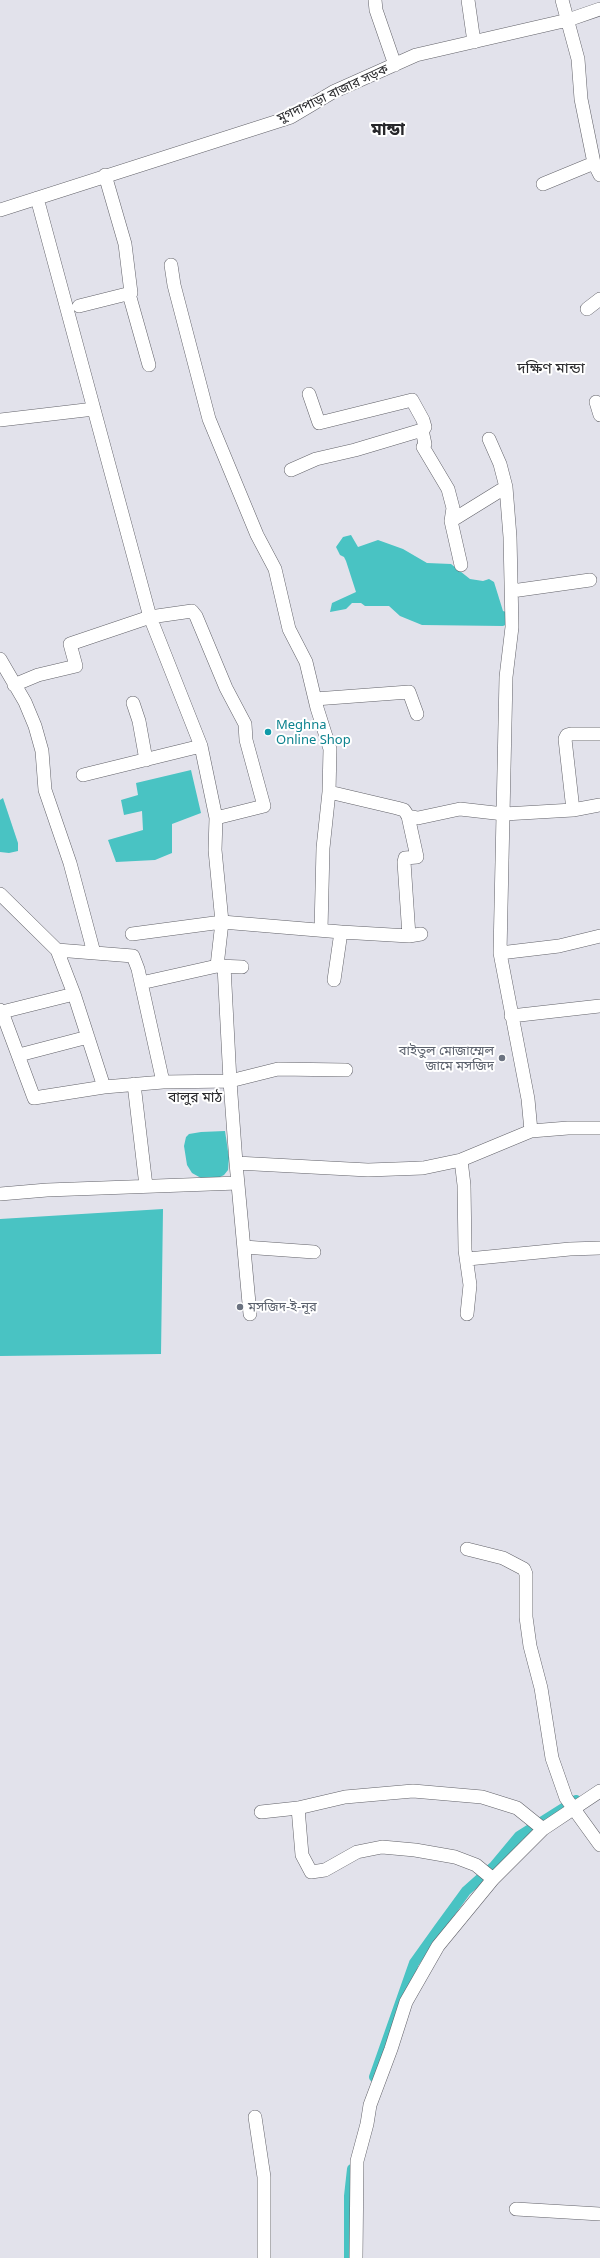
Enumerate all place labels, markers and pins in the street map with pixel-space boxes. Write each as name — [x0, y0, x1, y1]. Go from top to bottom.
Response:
place label: Meghna Online Shop — [276, 717, 351, 748]
marker: Meghna Online Shop — [263, 727, 273, 737]
place label: বাইতুল মোজাম্মেল জামে মসজিদ — [399, 1043, 494, 1074]
marker: বাইতুল মোজাম্মেল জামে মসজিদ — [497, 1053, 507, 1063]
place label: মসজিদ-ই-নূর — [248, 1299, 317, 1315]
marker: মসজিদ-ই-নূর — [235, 1302, 245, 1312]

